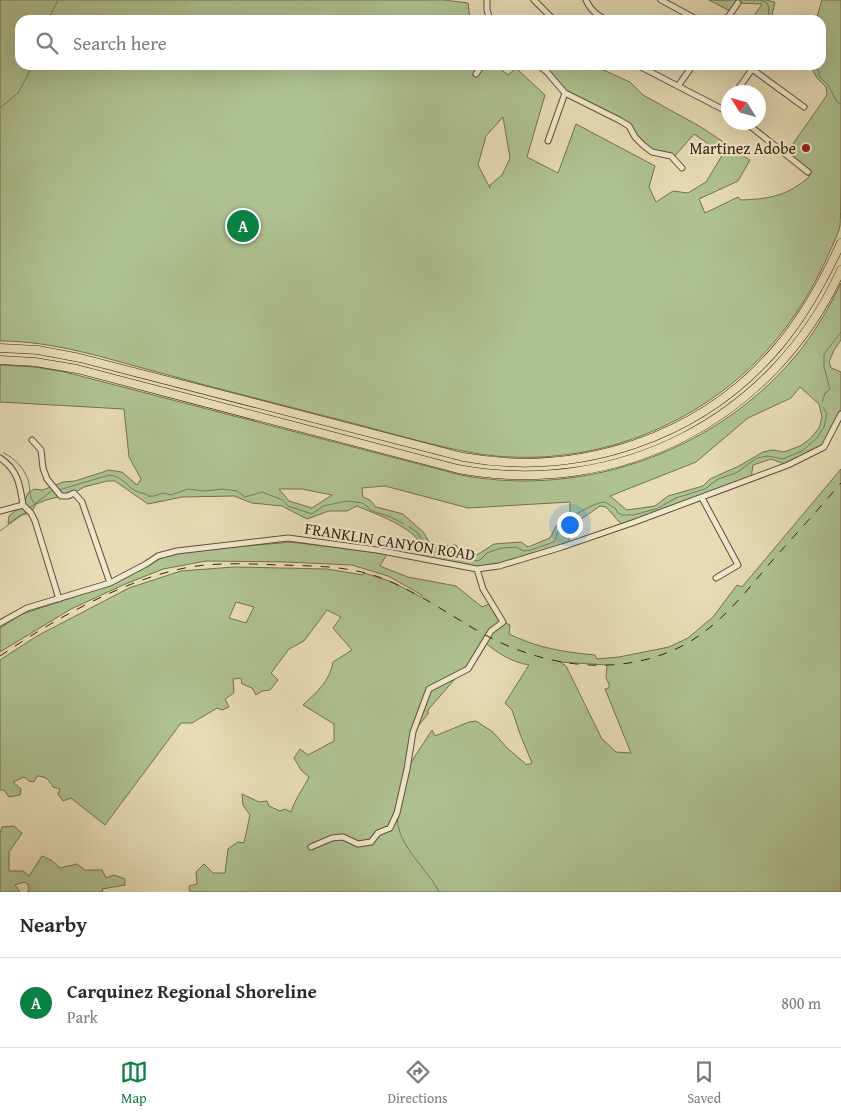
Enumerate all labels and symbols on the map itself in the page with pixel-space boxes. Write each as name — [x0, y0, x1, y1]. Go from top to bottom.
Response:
north arrow — [721, 85, 766, 130]
place label: Martinez Adobe — [689, 136, 796, 160]
marker: Martinez Adobe — [800, 142, 812, 154]
pin: A — [227, 207, 259, 245]
your location — [557, 512, 583, 538]
street label: FRANKLIN CANYON ROAD — [303, 516, 477, 566]

